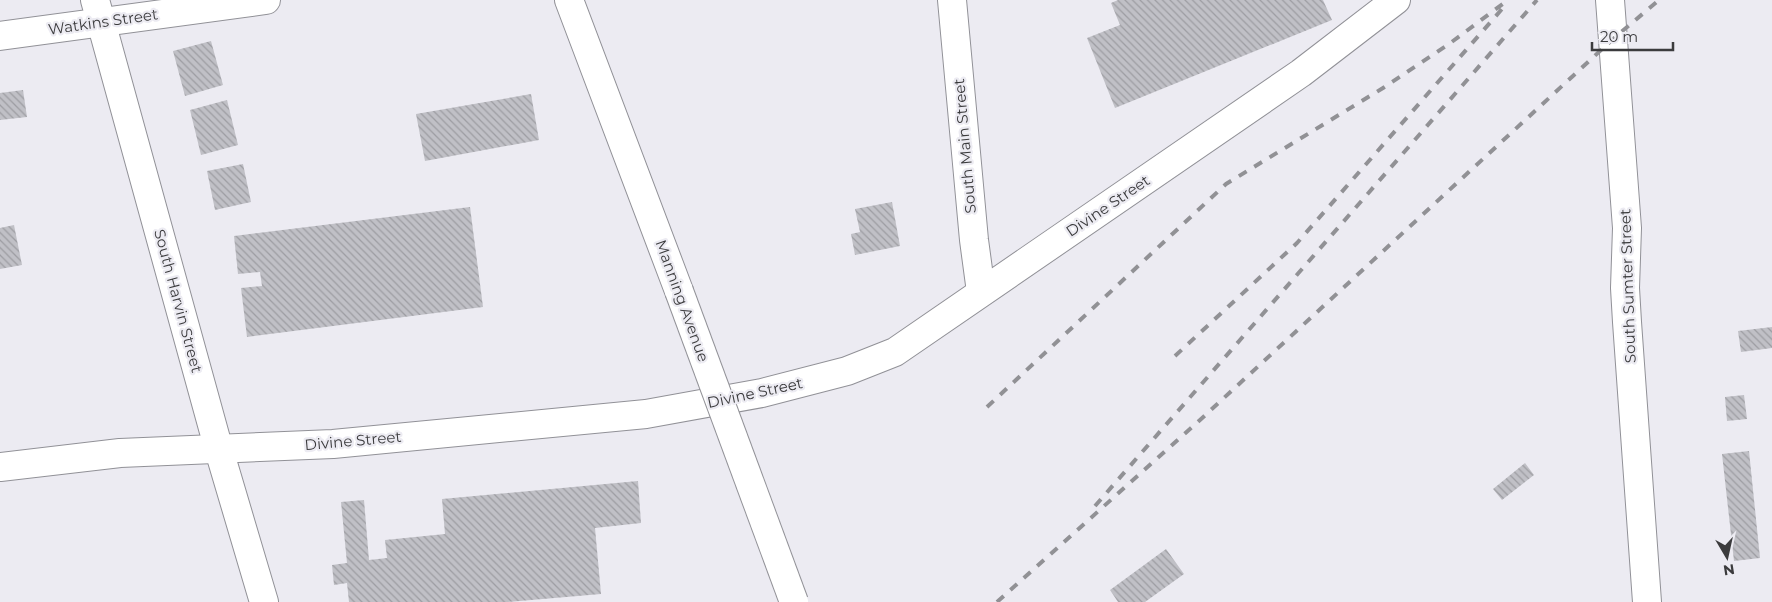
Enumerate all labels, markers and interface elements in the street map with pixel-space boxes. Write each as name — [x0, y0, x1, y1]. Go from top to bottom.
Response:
street label: Watkins Street — [47, 4, 159, 39]
scale bar — [1592, 20, 1673, 52]
text: 20 m — [1600, 27, 1638, 46]
street label: South Main Street — [949, 78, 980, 214]
street label: Divine Street — [1062, 171, 1153, 241]
street label: South Sumter Street — [1615, 209, 1640, 363]
street label: South Harvin Street — [150, 227, 207, 375]
street label: Manning Avenue — [652, 237, 713, 364]
street label: Divine Street — [705, 373, 804, 412]
street label: Divine Street — [304, 427, 402, 454]
north arrow — [1702, 532, 1752, 582]
text: N — [1722, 560, 1736, 580]

